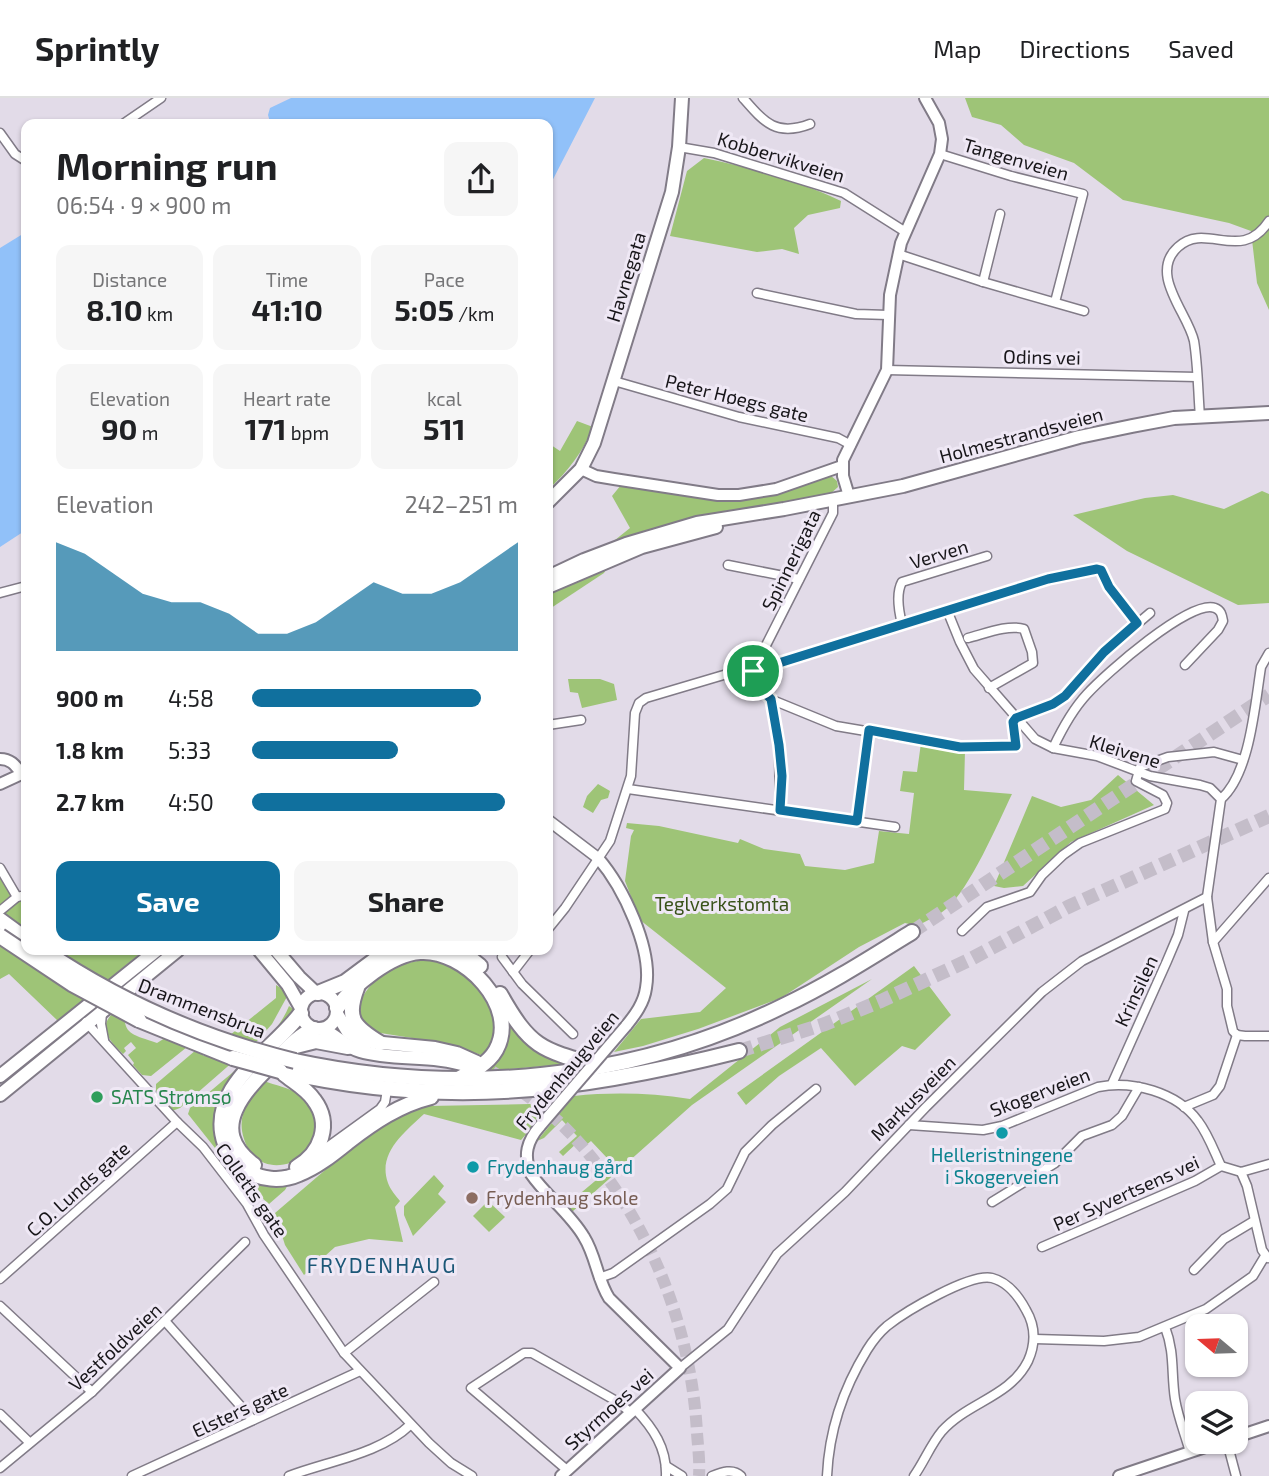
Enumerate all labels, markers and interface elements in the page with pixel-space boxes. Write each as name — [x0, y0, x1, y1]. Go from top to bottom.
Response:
text: Sprintly — [35, 28, 159, 68]
text: Map — [933, 34, 981, 63]
text: Directions — [1019, 34, 1130, 63]
text: Saved — [1168, 34, 1234, 63]
street label: Kobbervikveien — [715, 126, 848, 187]
street label: Tangenveien — [961, 132, 1072, 185]
text: Morning run — [56, 142, 277, 188]
button: share — [444, 142, 518, 216]
text: 06:54 · 9 × 900 m — [56, 191, 231, 219]
street label: Havnegata — [601, 229, 650, 325]
text: Distance — [92, 268, 167, 291]
text: Time — [266, 268, 308, 291]
text: Pace — [424, 268, 465, 291]
text: 8.10 — [86, 291, 143, 327]
text: 41:10 — [251, 291, 323, 327]
text: 5:05 — [394, 291, 454, 327]
text: km — [143, 302, 173, 325]
text: /km — [454, 302, 494, 325]
street label: Odins vei — [1003, 344, 1081, 369]
street label: Peter Høegs gate — [663, 369, 811, 426]
text: Elevation — [89, 387, 170, 410]
text: Heart rate — [243, 387, 331, 410]
text: kcal — [427, 387, 462, 410]
street label: Holmestrandsveien — [936, 402, 1105, 467]
text: 90 — [101, 410, 138, 446]
text: 171 — [245, 410, 287, 446]
text: 511 — [423, 410, 466, 446]
text: m — [138, 421, 158, 444]
text: bpm — [287, 421, 329, 444]
text: Elevation — [56, 490, 154, 518]
text: 242–251 m — [405, 490, 518, 518]
street label: Spinnerigata — [756, 505, 825, 614]
street label: Verven — [907, 534, 971, 573]
pin — [723, 641, 783, 701]
icon: arrive — [734, 652, 772, 690]
text: 900 m — [56, 684, 124, 712]
text: 4:58 — [168, 684, 214, 712]
street label: Kleivene — [1087, 729, 1164, 772]
text: 1.8 km — [56, 736, 124, 764]
text: 5:33 — [168, 736, 211, 764]
text: 2.7 km — [56, 788, 124, 816]
text: 4:50 — [168, 788, 214, 816]
button: Save — [56, 861, 280, 941]
button: Share — [294, 861, 518, 941]
park label: Teglverkstomta — [655, 892, 789, 915]
street label: Krinsilen — [1109, 952, 1162, 1030]
street label: Drammensbrua — [135, 973, 269, 1042]
street label: Frydenhaugveien — [510, 1005, 623, 1134]
street label: Markusveien — [865, 1050, 960, 1145]
street label: Skogerveien — [987, 1062, 1093, 1121]
place label: SATS Strømsø — [111, 1085, 232, 1108]
marker: SATS Strømsø — [89, 1089, 105, 1105]
marker: Helleristningene i Skogerveien — [994, 1125, 1010, 1141]
street label: C.O. Lunds gate — [21, 1136, 134, 1241]
street label: Colletts gate — [211, 1138, 293, 1241]
place label: Helleristningene i Skogerveien — [931, 1143, 1073, 1188]
street label: Per Syvertsens vei — [1049, 1150, 1202, 1235]
place label: Frydenhaug gård — [487, 1155, 633, 1178]
marker: Frydenhaug gård — [465, 1159, 481, 1175]
place label: Frydenhaug skole — [486, 1186, 638, 1209]
marker: Frydenhaug skole — [464, 1190, 480, 1206]
district label: FRYDENHAUG — [307, 1252, 457, 1277]
street label: Vestfoldveien — [64, 1298, 166, 1395]
north arrow — [1185, 1314, 1248, 1377]
map controls — [1185, 1314, 1248, 1454]
street label: Styrmoes vei — [560, 1363, 658, 1454]
street label: Elsters gate — [188, 1377, 291, 1442]
button: layers — [1185, 1391, 1248, 1454]

